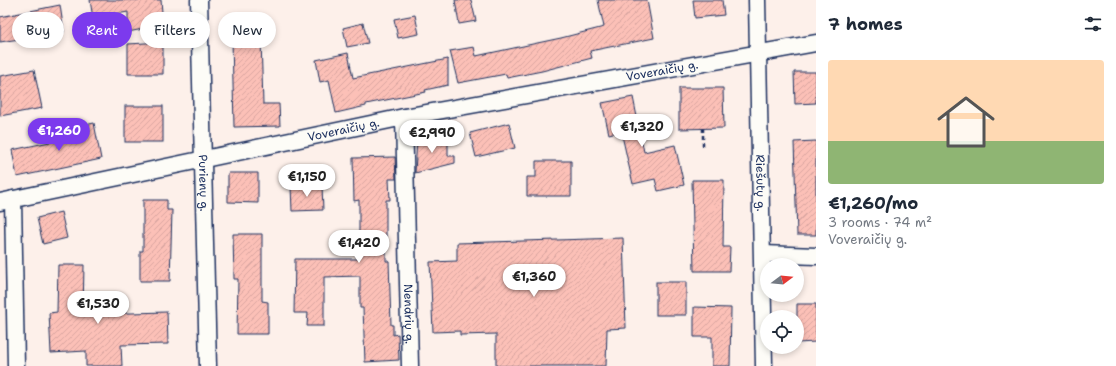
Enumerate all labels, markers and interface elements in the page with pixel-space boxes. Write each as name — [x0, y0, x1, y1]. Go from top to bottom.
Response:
chip: Buy — [12, 12, 64, 48]
chip: Rent — [72, 12, 132, 48]
chip: Filters — [140, 12, 210, 48]
chip: New — [218, 12, 276, 48]
text: 7 homes — [828, 13, 903, 35]
icon: filters — [1082, 13, 1104, 35]
street label: Voveraičių g. — [625, 56, 699, 85]
icon: home — [930, 86, 1002, 158]
street label: Voveraičių g. — [306, 114, 381, 145]
pin: €1,320 — [609, 114, 675, 148]
pin: €1,260 — [26, 118, 92, 152]
text: €1,320 — [620, 118, 664, 135]
pin: €2,990 — [399, 120, 465, 154]
text: €1,260 — [37, 122, 81, 139]
text: €2,990 — [408, 124, 456, 141]
street label: Purienų g. — [195, 154, 212, 212]
street label: Riešutų g. — [752, 154, 769, 212]
pin: €1,150 — [274, 164, 340, 198]
text: €1,150 — [287, 168, 327, 185]
text: €1,260/mo — [828, 192, 918, 214]
text: 3 rooms · 74 m² — [828, 214, 932, 231]
pin: €1,420 — [326, 230, 392, 264]
text: Voveraičių g. — [828, 231, 907, 248]
text: €1,420 — [337, 234, 381, 251]
north arrow — [760, 258, 804, 302]
map controls — [760, 258, 804, 354]
pin: €1,360 — [501, 264, 567, 298]
text: €1,360 — [512, 268, 556, 285]
street label: Nendrių g. — [400, 284, 417, 344]
pin: €1,530 — [65, 291, 131, 325]
text: €1,530 — [76, 295, 120, 312]
button: locate — [760, 310, 804, 354]

